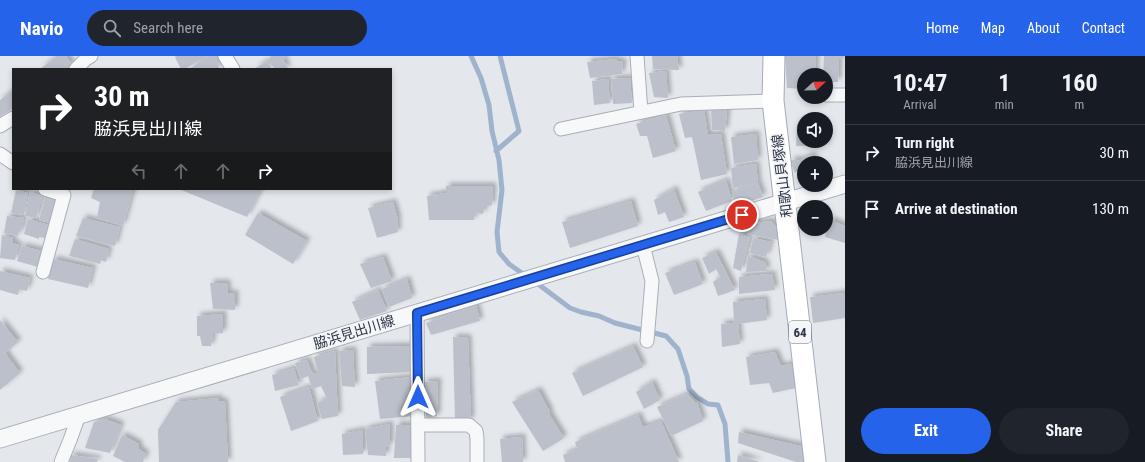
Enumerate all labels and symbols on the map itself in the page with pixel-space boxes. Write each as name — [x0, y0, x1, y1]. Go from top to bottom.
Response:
north arrow — [797, 68, 833, 104]
street label: 和歌山貝塚線 — [769, 133, 795, 219]
pin — [725, 198, 759, 232]
street label: 脇浜見出川線 — [311, 312, 397, 352]
road number: 64 — [789, 321, 811, 343]
position arrow — [397, 376, 439, 418]

